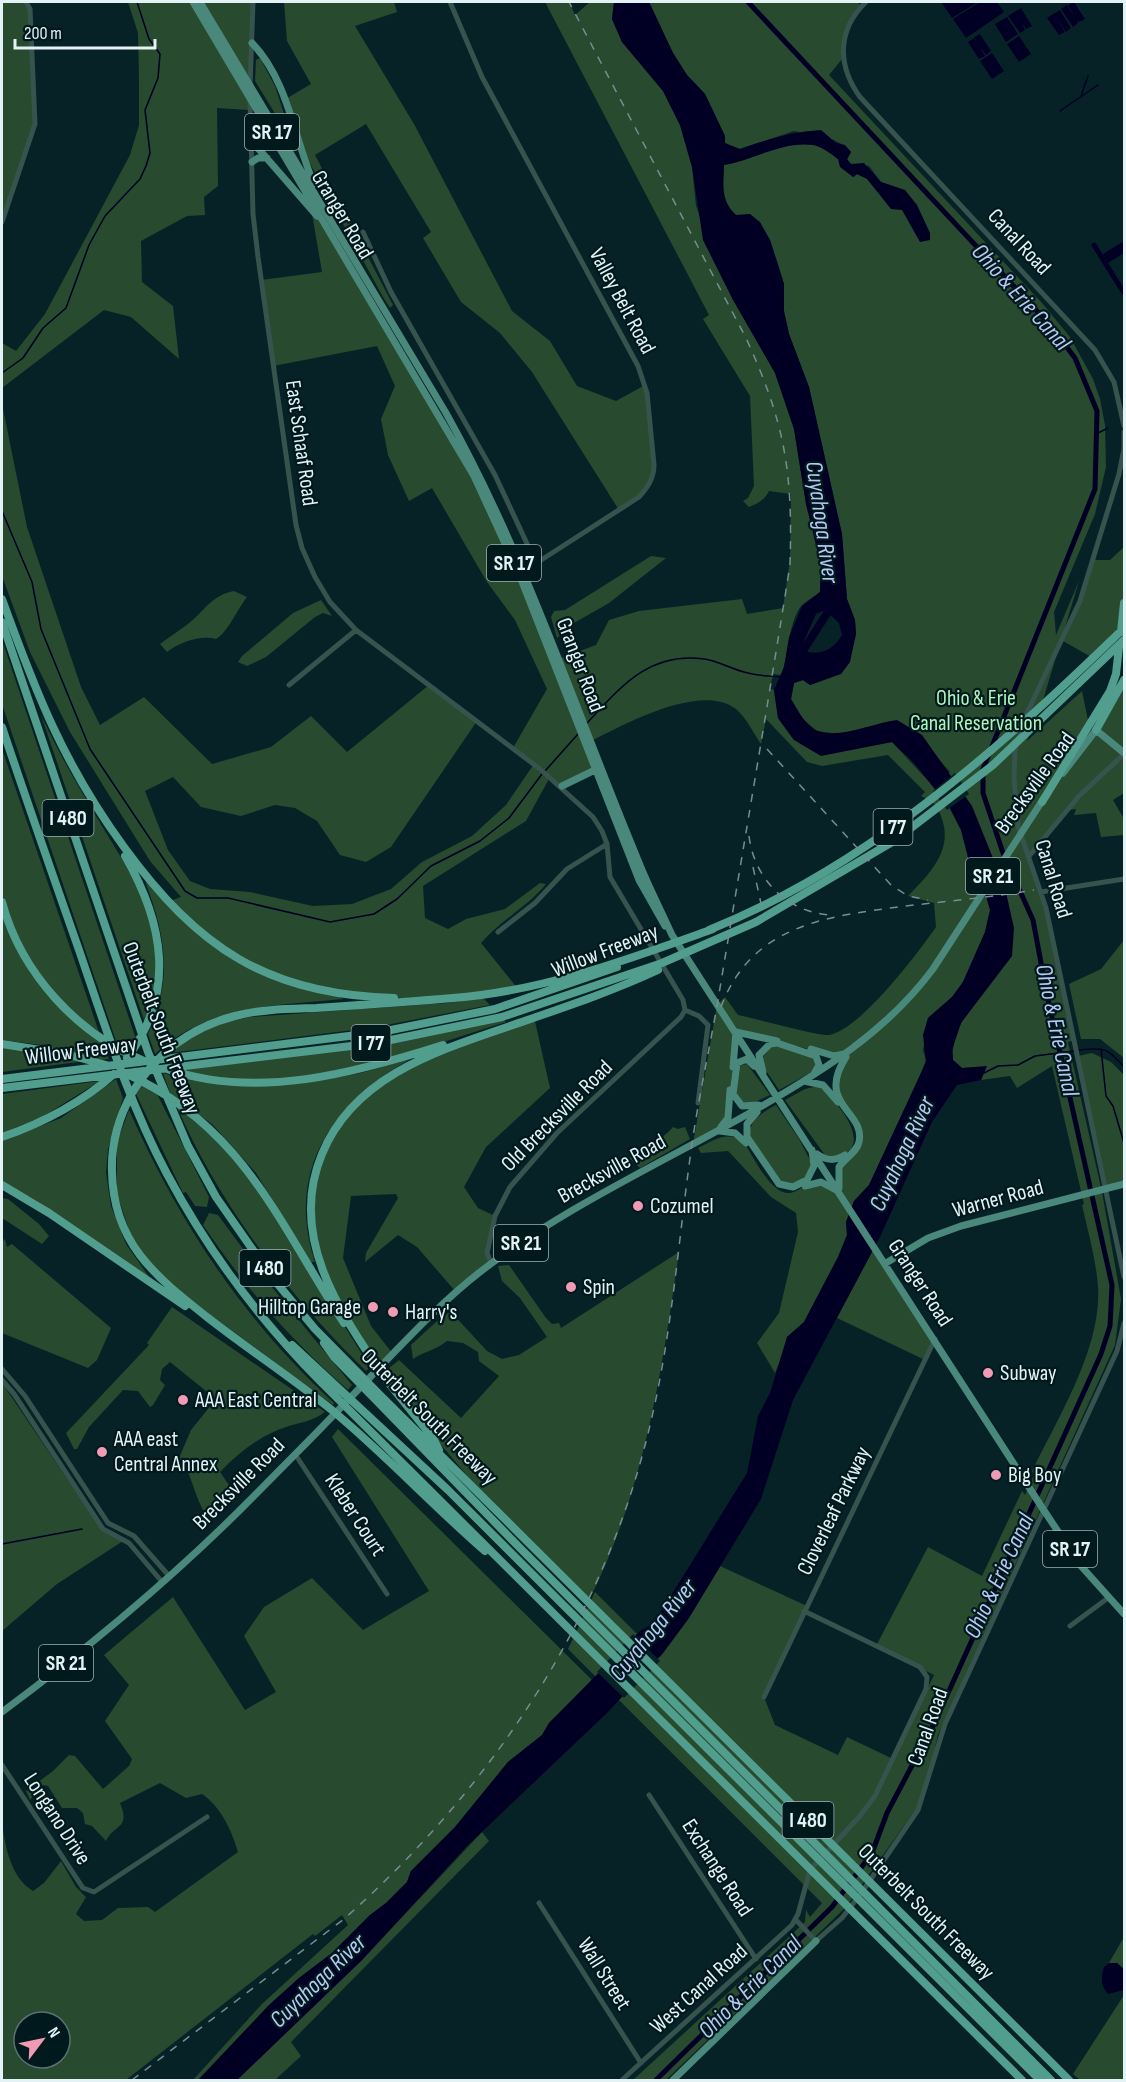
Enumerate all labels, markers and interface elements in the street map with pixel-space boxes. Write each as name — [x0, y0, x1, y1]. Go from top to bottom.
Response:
scale bar — [15, 12, 154, 50]
text: 200 m — [24, 23, 62, 44]
road number: SR 17 — [245, 114, 299, 150]
street label: Granger Road — [305, 166, 379, 264]
street label: Canal Road — [982, 203, 1056, 281]
water label: Ohio & Erie Canal — [965, 237, 1077, 357]
street label: Valley Belt Road — [583, 243, 661, 359]
street label: East Schaaf Road — [279, 379, 323, 507]
water label: Cuyahoga River — [799, 459, 845, 586]
road number: SR 17 — [487, 545, 541, 581]
street label: Granger Road — [550, 614, 610, 716]
park label: Ohio & Erie Canal Reservation — [910, 685, 1042, 737]
street label: Brecksville Road — [989, 727, 1081, 839]
road number: I 480 — [42, 800, 94, 836]
road number: I 77 — [874, 809, 912, 845]
street label: Canal Road — [1028, 836, 1078, 922]
road number: SR 21 — [966, 858, 1020, 894]
street label: Willow Freeway — [548, 918, 663, 984]
street label: Outerbelt South Freeway — [116, 938, 206, 1118]
water label: Ohio & Erie Canal — [1029, 961, 1085, 1099]
road number: I 77 — [352, 1025, 391, 1061]
street label: Willow Freeway — [24, 1031, 139, 1071]
street label: Old Brecksville Road — [496, 1055, 618, 1177]
water label: Cuyahoga River — [863, 1091, 942, 1216]
street label: Brecksville Road — [554, 1129, 670, 1209]
street label: Warner Road — [949, 1174, 1047, 1224]
place label: Cozumel — [650, 1193, 714, 1220]
marker: Cozumel — [631, 1199, 645, 1213]
road number: SR 21 — [494, 1225, 548, 1261]
street label: Granger Road — [882, 1234, 958, 1332]
road number: I 480 — [240, 1250, 290, 1286]
place label: Spin — [583, 1274, 615, 1301]
marker: Spin — [564, 1280, 578, 1294]
place label: Hilltop Garage — [258, 1294, 361, 1321]
place label: Harry's — [405, 1299, 457, 1326]
marker: Hilltop Garage — [366, 1300, 380, 1314]
marker: Harry's — [386, 1305, 400, 1319]
street label: Outerbelt South Freeway — [355, 1343, 503, 1491]
place label: Subway — [1000, 1360, 1057, 1387]
marker: Subway — [981, 1366, 995, 1380]
place label: AAA East Central — [194, 1387, 317, 1414]
marker: AAA East Central — [176, 1393, 190, 1407]
place label: AAA east Central Annex — [113, 1426, 218, 1478]
street label: Brecksville Road — [187, 1432, 291, 1536]
street label: Cloverleaf Parkway — [791, 1442, 877, 1580]
marker: AAA east Central Annex — [95, 1445, 109, 1459]
place label: Big Boy — [1008, 1462, 1062, 1489]
marker: Big Boy — [989, 1468, 1003, 1482]
street label: Kleber Court — [318, 1469, 392, 1562]
water label: Ohio & Erie Canal — [957, 1508, 1041, 1643]
road number: SR 17 — [1043, 1531, 1097, 1567]
water label: Cuyahoga River — [603, 1572, 704, 1687]
road number: SR 21 — [39, 1645, 93, 1681]
street label: Canal Road — [901, 1684, 955, 1770]
street label: Longano Drive — [17, 1768, 97, 1870]
road number: I 480 — [782, 1802, 834, 1838]
street label: Exchange Road — [676, 1814, 758, 1922]
street label: Outerbelt South Freeway — [852, 1838, 1000, 1986]
water label: Cuyahoga River — [264, 1927, 373, 2034]
water label: Ohio & Erie Canal — [692, 1929, 808, 2045]
street label: Wall Street — [571, 1933, 637, 2015]
street label: West Canal Road — [645, 1938, 753, 2040]
north arrow — [12, 2010, 72, 2070]
text: N — [43, 2024, 64, 2042]

